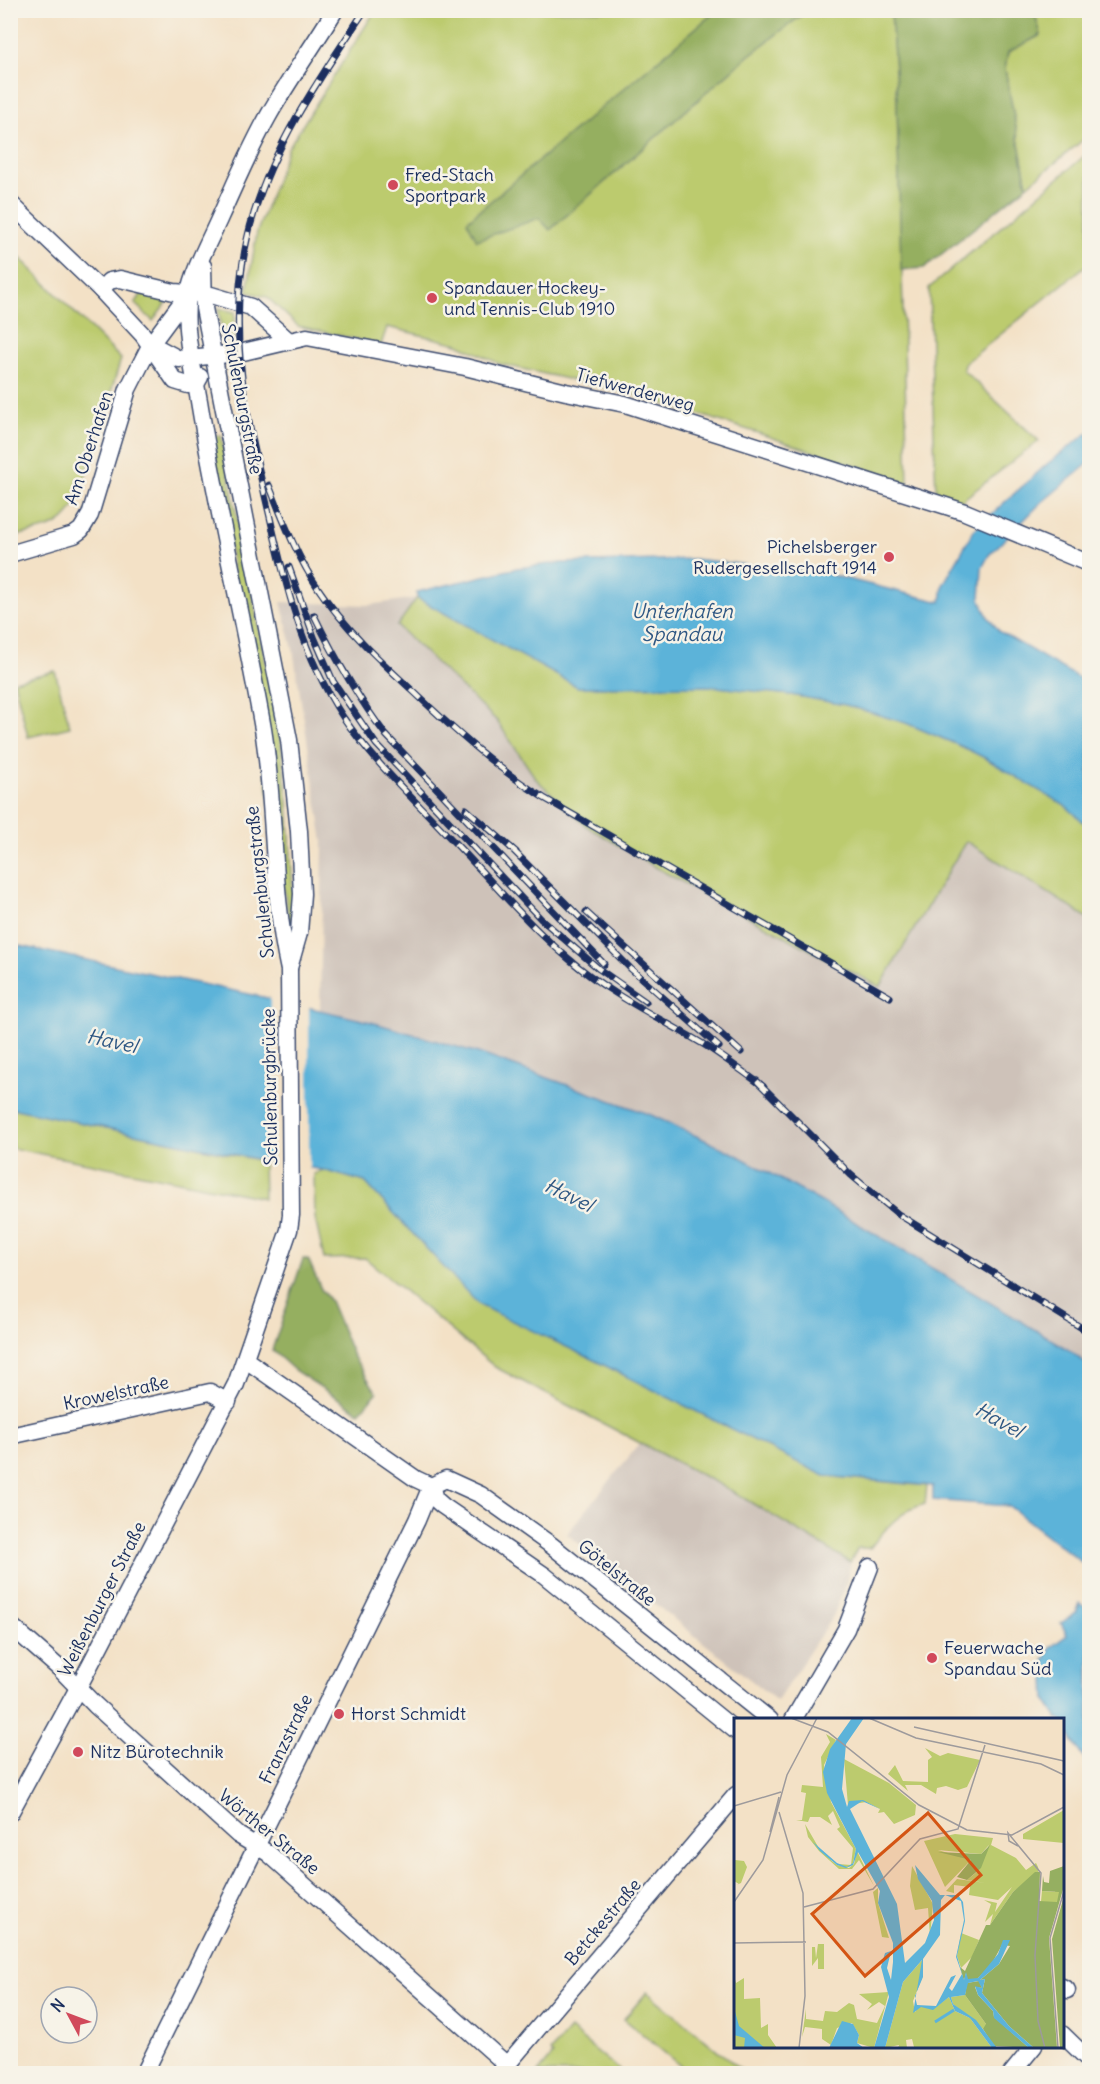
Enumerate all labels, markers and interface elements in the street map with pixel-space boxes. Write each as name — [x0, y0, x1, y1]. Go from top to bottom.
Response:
place label: Fred-Stach Sportpark — [405, 163, 494, 207]
marker: Fred-Stach Sportpark — [386, 178, 400, 192]
place label: Spandauer Hockey- und Tennis-Club 1910 — [444, 276, 615, 320]
marker: Spandauer Hockey- und Tennis-Club 1910 — [425, 291, 439, 305]
street label: Schulenburgstraße — [217, 322, 268, 476]
street label: Tiefwerderweg — [573, 363, 697, 416]
street label: Am Oberhafen — [59, 388, 118, 508]
place label: Pichelsberger Rudergesellschaft 1914 — [693, 535, 878, 579]
marker: Pichelsberger Rudergesellschaft 1914 — [882, 550, 896, 564]
water label: Unterhafen Spandau — [631, 598, 733, 646]
street label: Schulenburgstraße — [240, 805, 279, 959]
street label: Schulenburgbrücke — [257, 1008, 282, 1166]
water label: Havel — [85, 1023, 142, 1059]
water label: Havel — [541, 1172, 600, 1218]
street label: Krowelstraße — [61, 1370, 171, 1415]
water label: Havel — [971, 1396, 1030, 1444]
street label: Weißenburger Straße — [52, 1517, 151, 1680]
street label: Götelstraße — [574, 1534, 661, 1611]
place label: Feuerwache Spandau Süd — [944, 1636, 1052, 1680]
marker: Feuerwache Spandau Süd — [925, 1651, 939, 1665]
street label: Franzstraße — [254, 1690, 317, 1787]
place label: Horst Schmidt — [351, 1702, 466, 1725]
marker: Horst Schmidt — [332, 1707, 346, 1721]
inset map — [734, 1718, 1064, 2048]
place label: Nitz Bürotechnik — [90, 1740, 224, 1763]
marker: Nitz Bürotechnik — [71, 1745, 85, 1759]
street label: Wörther Straße — [214, 1784, 325, 1879]
street label: Betckestraße — [560, 1873, 646, 1970]
north arrow — [39, 1985, 99, 2045]
text: N — [47, 1994, 69, 2016]

